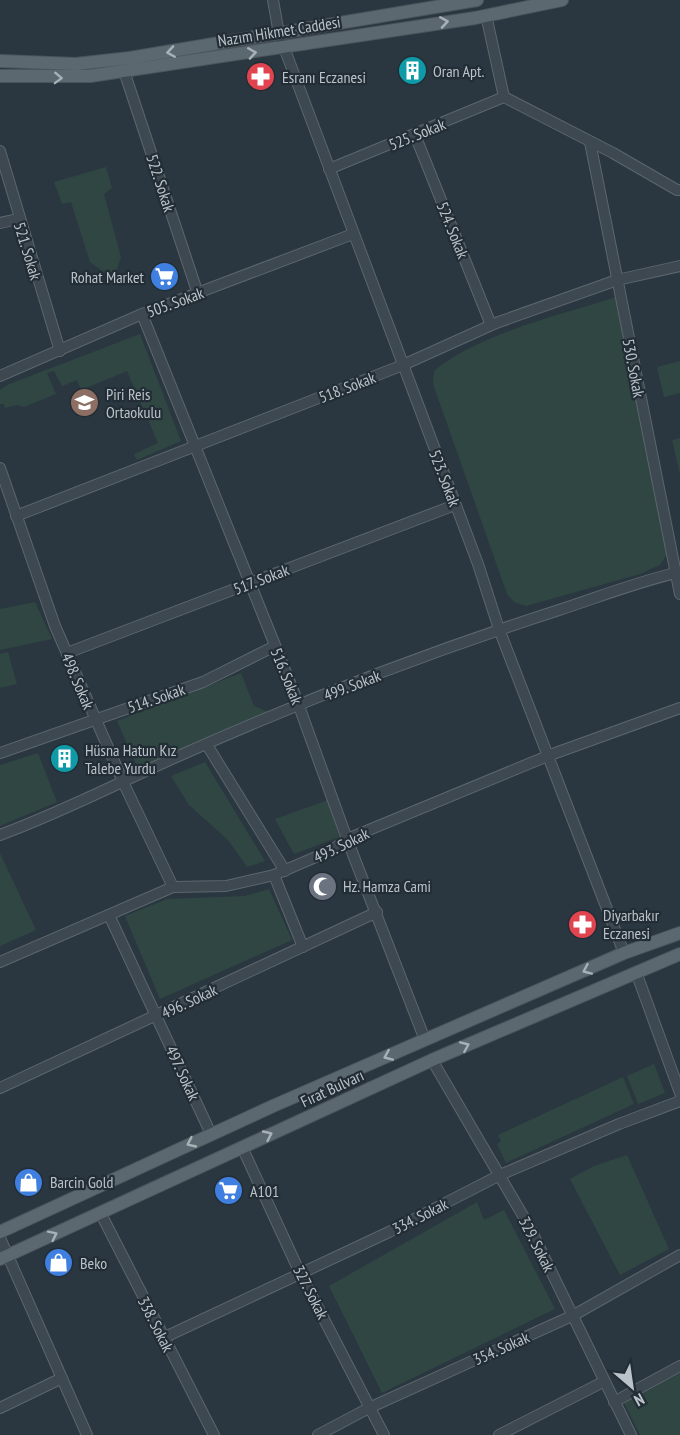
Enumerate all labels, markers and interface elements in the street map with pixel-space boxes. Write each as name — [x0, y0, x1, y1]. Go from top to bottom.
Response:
street label: Nazım Hikmet Caddesi — [216, 11, 342, 51]
one-way arrow — [440, 17, 449, 29]
one-way arrow — [167, 45, 176, 57]
one-way arrow — [247, 47, 256, 59]
building icon: Oran Apt. — [396, 55, 428, 87]
pharmacy icon: Esranı Eczanesi — [245, 61, 277, 93]
place label: Oran Apt. — [433, 61, 484, 81]
place label: Esranı Eczanesi — [282, 67, 366, 87]
one-way arrow — [54, 71, 63, 84]
street label: 525. Sokak — [386, 113, 449, 154]
street label: 522. Sokak — [142, 152, 180, 215]
street label: 524. Sokak — [433, 199, 474, 262]
street label: 521. Sokak — [10, 220, 46, 283]
supermarket icon: Rohat Market — [149, 261, 181, 293]
place label: Rohat Market — [71, 267, 145, 287]
street label: 505. Sokak — [144, 282, 207, 322]
street label: 530. Sokak — [619, 337, 650, 400]
street label: 518. Sokak — [316, 367, 379, 407]
place label: Piri Reis Ortaokulu — [106, 384, 161, 422]
school or university icon: Piri Reis Ortaokulu — [69, 387, 101, 419]
street label: 523. Sokak — [425, 447, 465, 510]
street label: 517. Sokak — [230, 559, 292, 599]
street label: 516. Sokak — [267, 645, 308, 708]
street label: 498. Sokak — [57, 650, 99, 713]
street label: 499. Sokak — [321, 665, 384, 705]
street label: 514. Sokak — [125, 679, 188, 717]
place label: Hüsna Hatun Kız Talebe Yurdu — [85, 740, 177, 778]
building icon: Hüsna Hatun Kız Talebe Yurdu — [48, 743, 80, 775]
street label: 493. Sokak — [310, 823, 373, 867]
mosque icon: Hz. Hamza Cami — [306, 870, 338, 902]
place label: Hz. Hamza Cami — [343, 876, 431, 896]
place label: Diyarbakır Eczanesi — [603, 905, 660, 943]
pharmacy icon: Diyarbakır Eczanesi — [566, 908, 598, 940]
one-way arrow — [582, 962, 593, 974]
street label: 496. Sokak — [158, 979, 221, 1023]
one-way arrow — [459, 1041, 470, 1053]
street label: 497. Sokak — [162, 1043, 205, 1104]
one-way arrow — [384, 1049, 395, 1061]
street label: Fırat Bulvarı — [297, 1065, 367, 1111]
one-way arrow — [262, 1130, 273, 1142]
one-way arrow — [186, 1136, 197, 1148]
shop icon: Barcin Gold — [13, 1166, 45, 1198]
place label: Barcin Gold — [50, 1172, 113, 1192]
supermarket icon: A101 — [213, 1175, 245, 1207]
place label: A101 — [250, 1181, 279, 1201]
street label: 334. Sokak — [389, 1193, 452, 1238]
street label: 329. Sokak — [515, 1213, 560, 1276]
one-way arrow — [47, 1230, 58, 1242]
shop icon: Beko — [43, 1247, 75, 1279]
place label: Beko — [80, 1253, 107, 1273]
street label: 327. Sokak — [289, 1262, 333, 1323]
street label: 338. Sokak — [134, 1293, 179, 1356]
street label: 354. Sokak — [470, 1326, 533, 1369]
north arrow — [602, 1357, 662, 1417]
text: N — [631, 1389, 648, 1411]

